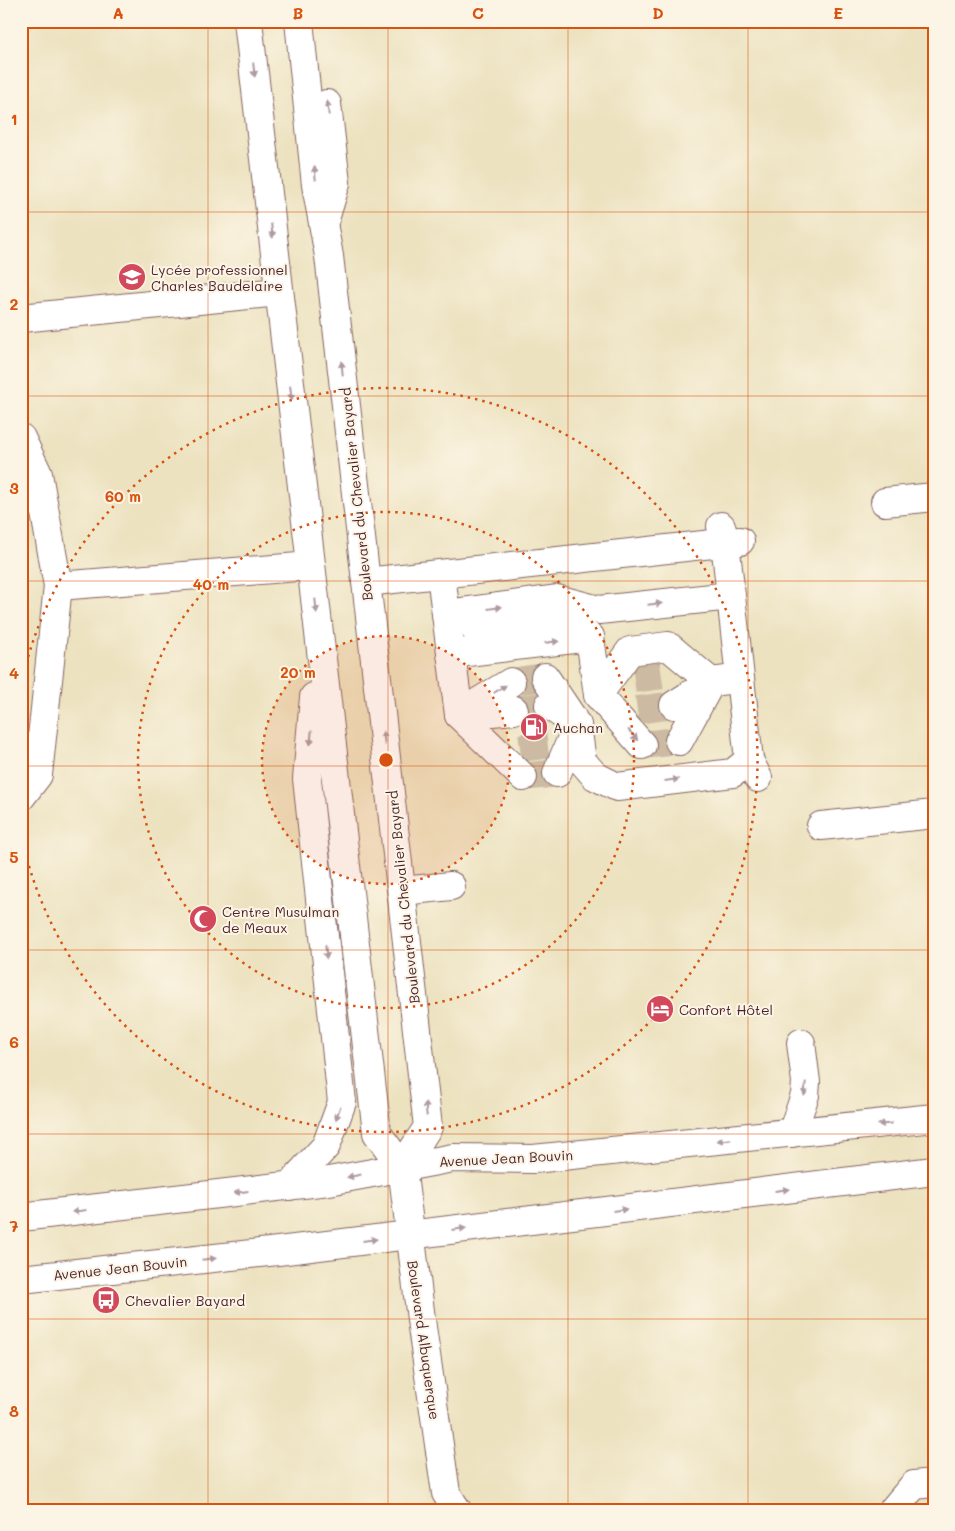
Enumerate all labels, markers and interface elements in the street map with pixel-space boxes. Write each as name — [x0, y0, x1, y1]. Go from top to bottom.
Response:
text: A — [112, 2, 124, 23]
text: B — [293, 2, 303, 23]
text: C — [472, 2, 484, 23]
text: D — [652, 2, 664, 23]
text: E — [833, 2, 843, 23]
one-way arrow — [250, 62, 258, 78]
one-way arrow — [324, 100, 332, 116]
text: 1 — [10, 108, 18, 129]
one-way arrow — [311, 165, 319, 181]
one-way arrow — [268, 223, 276, 239]
place label: Lycée professionnel Charles Baudelaire — [151, 260, 288, 295]
school or university icon: Lycée professionnel Charles Baudelaire — [117, 262, 147, 292]
text: 2 — [10, 293, 19, 314]
one-way arrow — [338, 360, 346, 376]
one-way arrow — [287, 385, 295, 401]
street label: Boulevard du Chevalier Bayard — [335, 386, 377, 602]
text: 3 — [9, 477, 19, 498]
text: 60 m — [105, 486, 141, 506]
text: 40 m — [193, 574, 229, 594]
one-way arrow — [312, 598, 320, 614]
one-way arrow — [647, 600, 663, 608]
one-way arrow — [487, 604, 503, 612]
one-way arrow — [544, 638, 560, 646]
text: 4 — [9, 662, 19, 683]
text: 20 m — [280, 662, 316, 682]
one-way arrow — [493, 684, 506, 694]
fuel station icon: Auchan — [519, 712, 549, 742]
place label: Auchan — [553, 718, 603, 737]
one-way arrow — [627, 728, 638, 741]
one-way arrow — [306, 730, 314, 746]
one-way arrow — [380, 730, 388, 746]
centre of rings — [377, 751, 395, 769]
one-way arrow — [664, 776, 680, 784]
street label: Boulevard du Chevalier Bayard — [382, 789, 424, 1005]
text: 5 — [9, 846, 19, 867]
place label: Centre Musulman de Meaux — [222, 902, 339, 937]
mosque icon: Centre Musulman de Meaux — [188, 904, 218, 934]
one-way arrow — [322, 944, 330, 960]
hotel icon: Confort Hôtel — [645, 994, 675, 1024]
place label: Confort Hôtel — [679, 1000, 773, 1019]
text: 6 — [9, 1031, 19, 1052]
one-way arrow — [801, 1081, 809, 1097]
one-way arrow — [422, 1100, 430, 1116]
one-way arrow — [334, 1105, 341, 1120]
one-way arrow — [877, 1120, 893, 1128]
one-way arrow — [715, 1136, 731, 1144]
street label: Avenue Jean Bouvin — [438, 1145, 574, 1171]
one-way arrow — [346, 1173, 362, 1181]
one-way arrow — [774, 1186, 790, 1194]
one-way arrow — [232, 1188, 248, 1196]
one-way arrow — [613, 1206, 629, 1214]
one-way arrow — [71, 1207, 87, 1215]
text: 7 — [10, 1215, 19, 1236]
one-way arrow — [451, 1225, 467, 1233]
one-way arrow — [363, 1236, 379, 1244]
street label: Avenue Jean Bouvin — [52, 1252, 188, 1284]
one-way arrow — [201, 1254, 217, 1262]
street label: Boulevard Albuquerque — [403, 1259, 445, 1421]
bus stop icon: Chevalier Bayard — [91, 1285, 121, 1315]
place label: Chevalier Bayard — [125, 1291, 245, 1310]
text: 8 — [9, 1400, 19, 1421]

